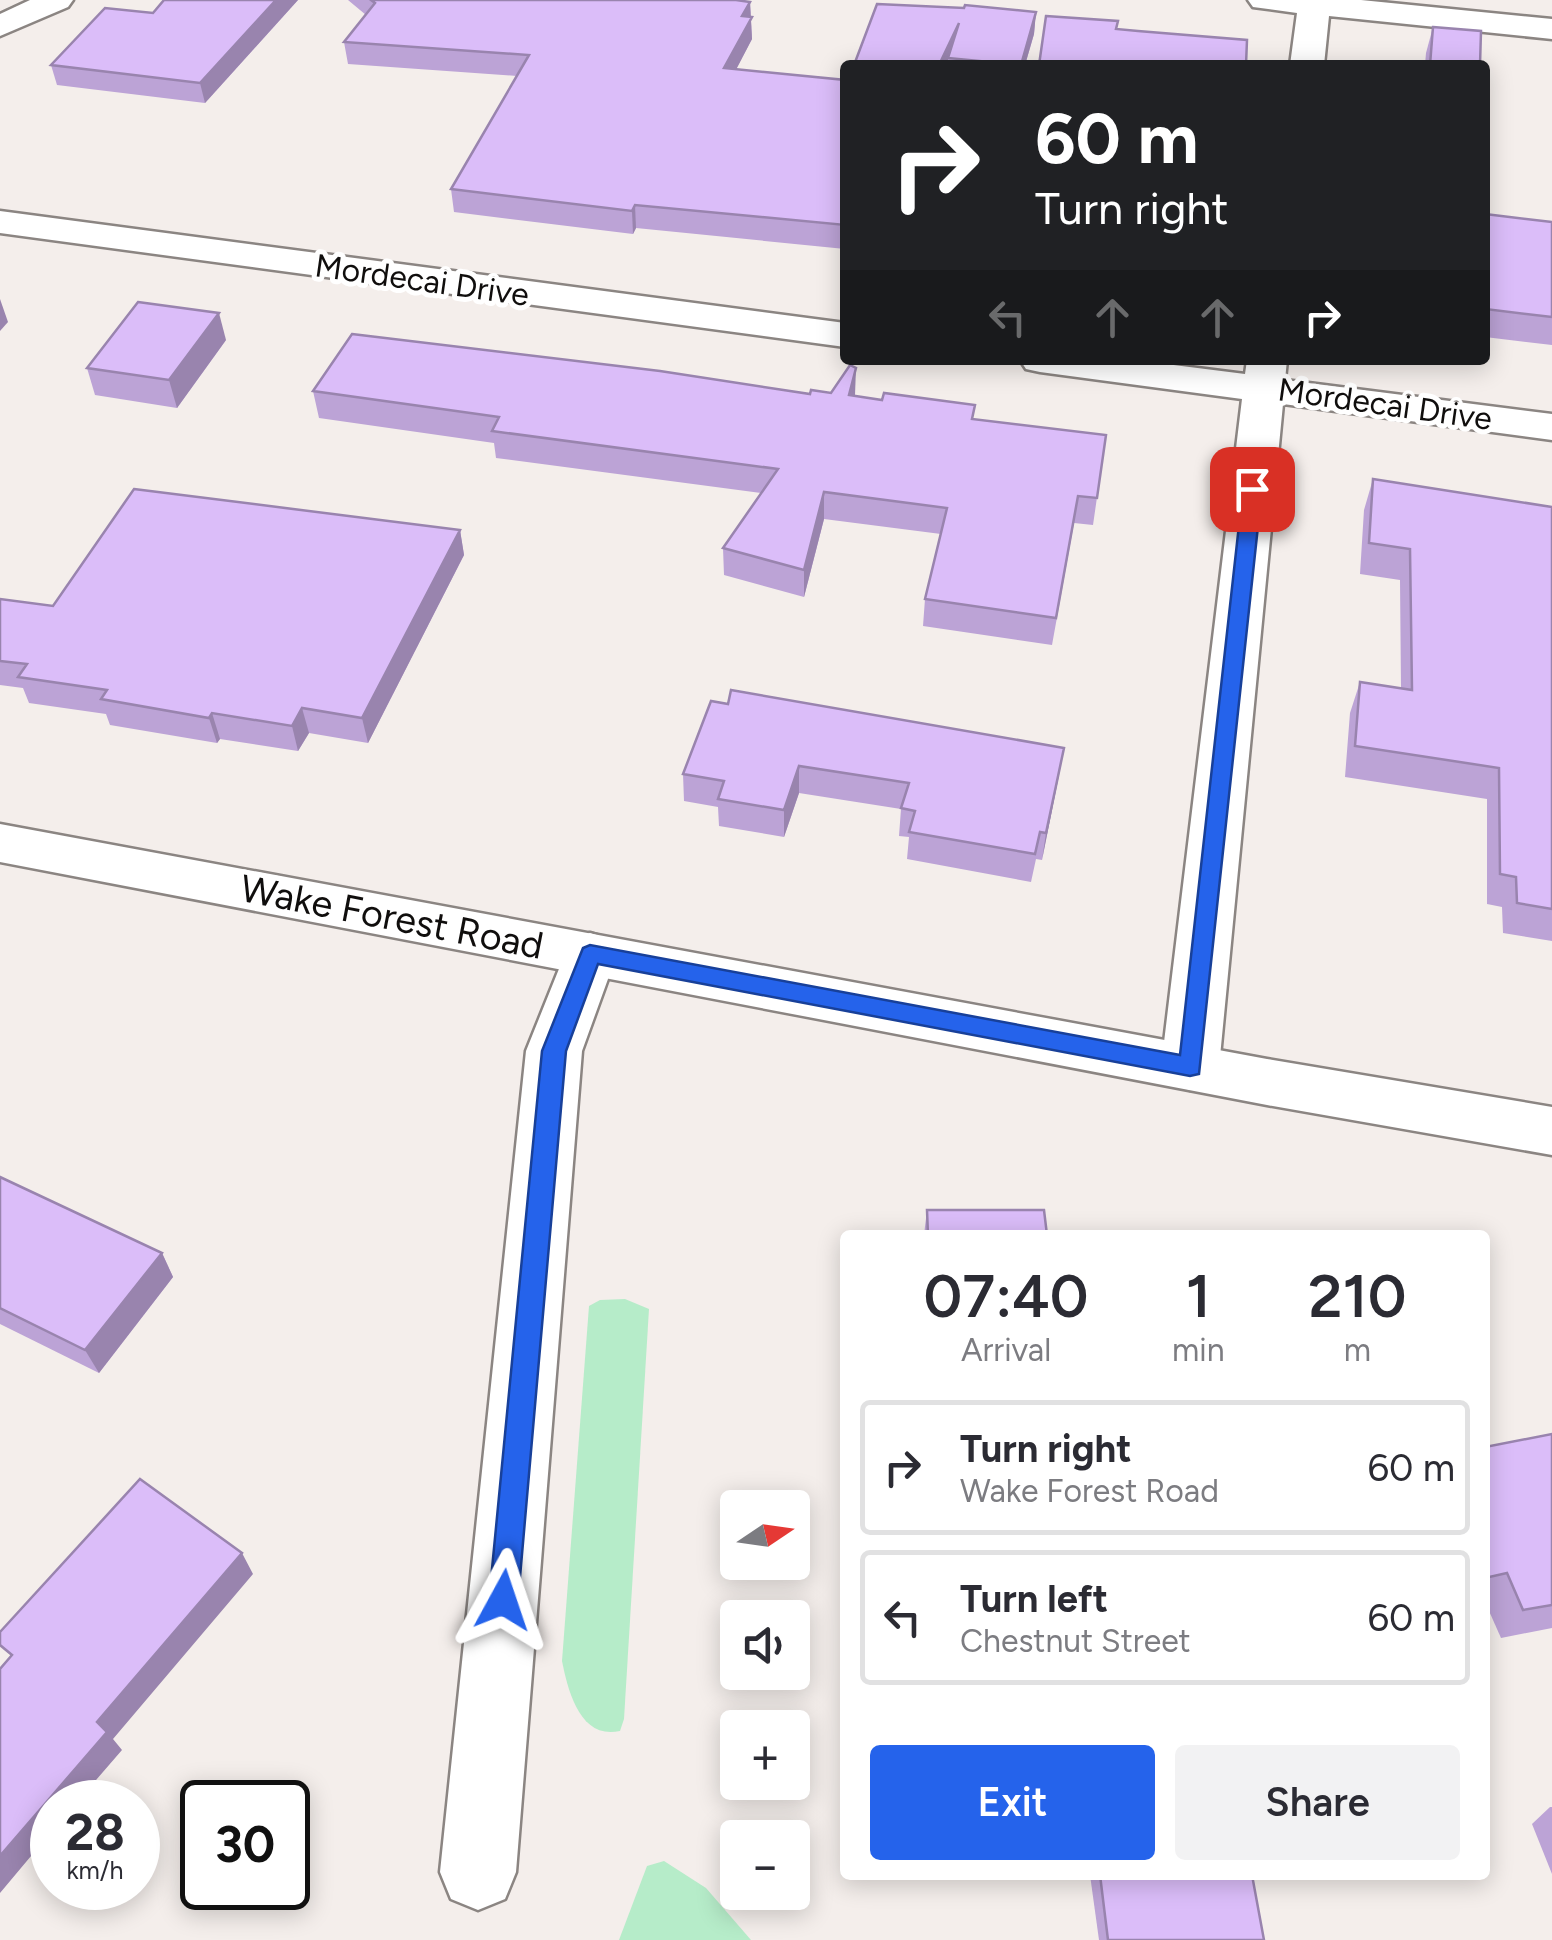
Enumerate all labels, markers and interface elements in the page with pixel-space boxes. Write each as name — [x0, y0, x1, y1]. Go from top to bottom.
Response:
text: 60 m — [1035, 96, 1199, 181]
icon: right — [870, 100, 1000, 230]
text: Turn right — [1035, 181, 1228, 235]
street label: Mordecai Drive — [313, 246, 531, 314]
icon: left — [980, 290, 1035, 345]
icon: ahead — [1085, 290, 1140, 345]
icon: ahead — [1190, 290, 1245, 345]
icon: right — [1295, 290, 1350, 345]
street label: Mordecai Drive — [1276, 370, 1494, 438]
pin — [1210, 447, 1295, 532]
icon: arrive — [1225, 462, 1280, 517]
street label: Wake Forest Road — [237, 865, 547, 969]
text: 07:40 — [924, 1260, 1089, 1332]
text: 1 — [1186, 1260, 1211, 1332]
text: 210 — [1308, 1260, 1406, 1332]
text: Arrival — [961, 1331, 1051, 1369]
text: min — [1172, 1331, 1225, 1369]
text: m — [1344, 1331, 1371, 1369]
text: Turn right — [960, 1426, 1132, 1472]
icon: right — [875, 1440, 930, 1495]
text: 60 m — [1367, 1445, 1455, 1491]
text: Wake Forest Road — [960, 1472, 1219, 1510]
north arrow — [720, 1490, 810, 1580]
map controls — [720, 1490, 810, 1910]
position arrow — [451, 1548, 555, 1652]
text: Turn left — [960, 1576, 1108, 1622]
icon: left — [875, 1590, 930, 1645]
text: 60 m — [1367, 1595, 1455, 1641]
button: sound — [720, 1600, 810, 1690]
text: Chestnut Street — [960, 1622, 1191, 1660]
button: + — [720, 1710, 810, 1800]
button: Exit — [870, 1745, 1155, 1860]
button: Share — [1175, 1745, 1460, 1860]
speed limit sign: 30 — [180, 1780, 310, 1910]
text: 28 — [65, 1802, 125, 1863]
button: − — [720, 1820, 810, 1910]
text: km/h — [66, 1855, 124, 1885]

